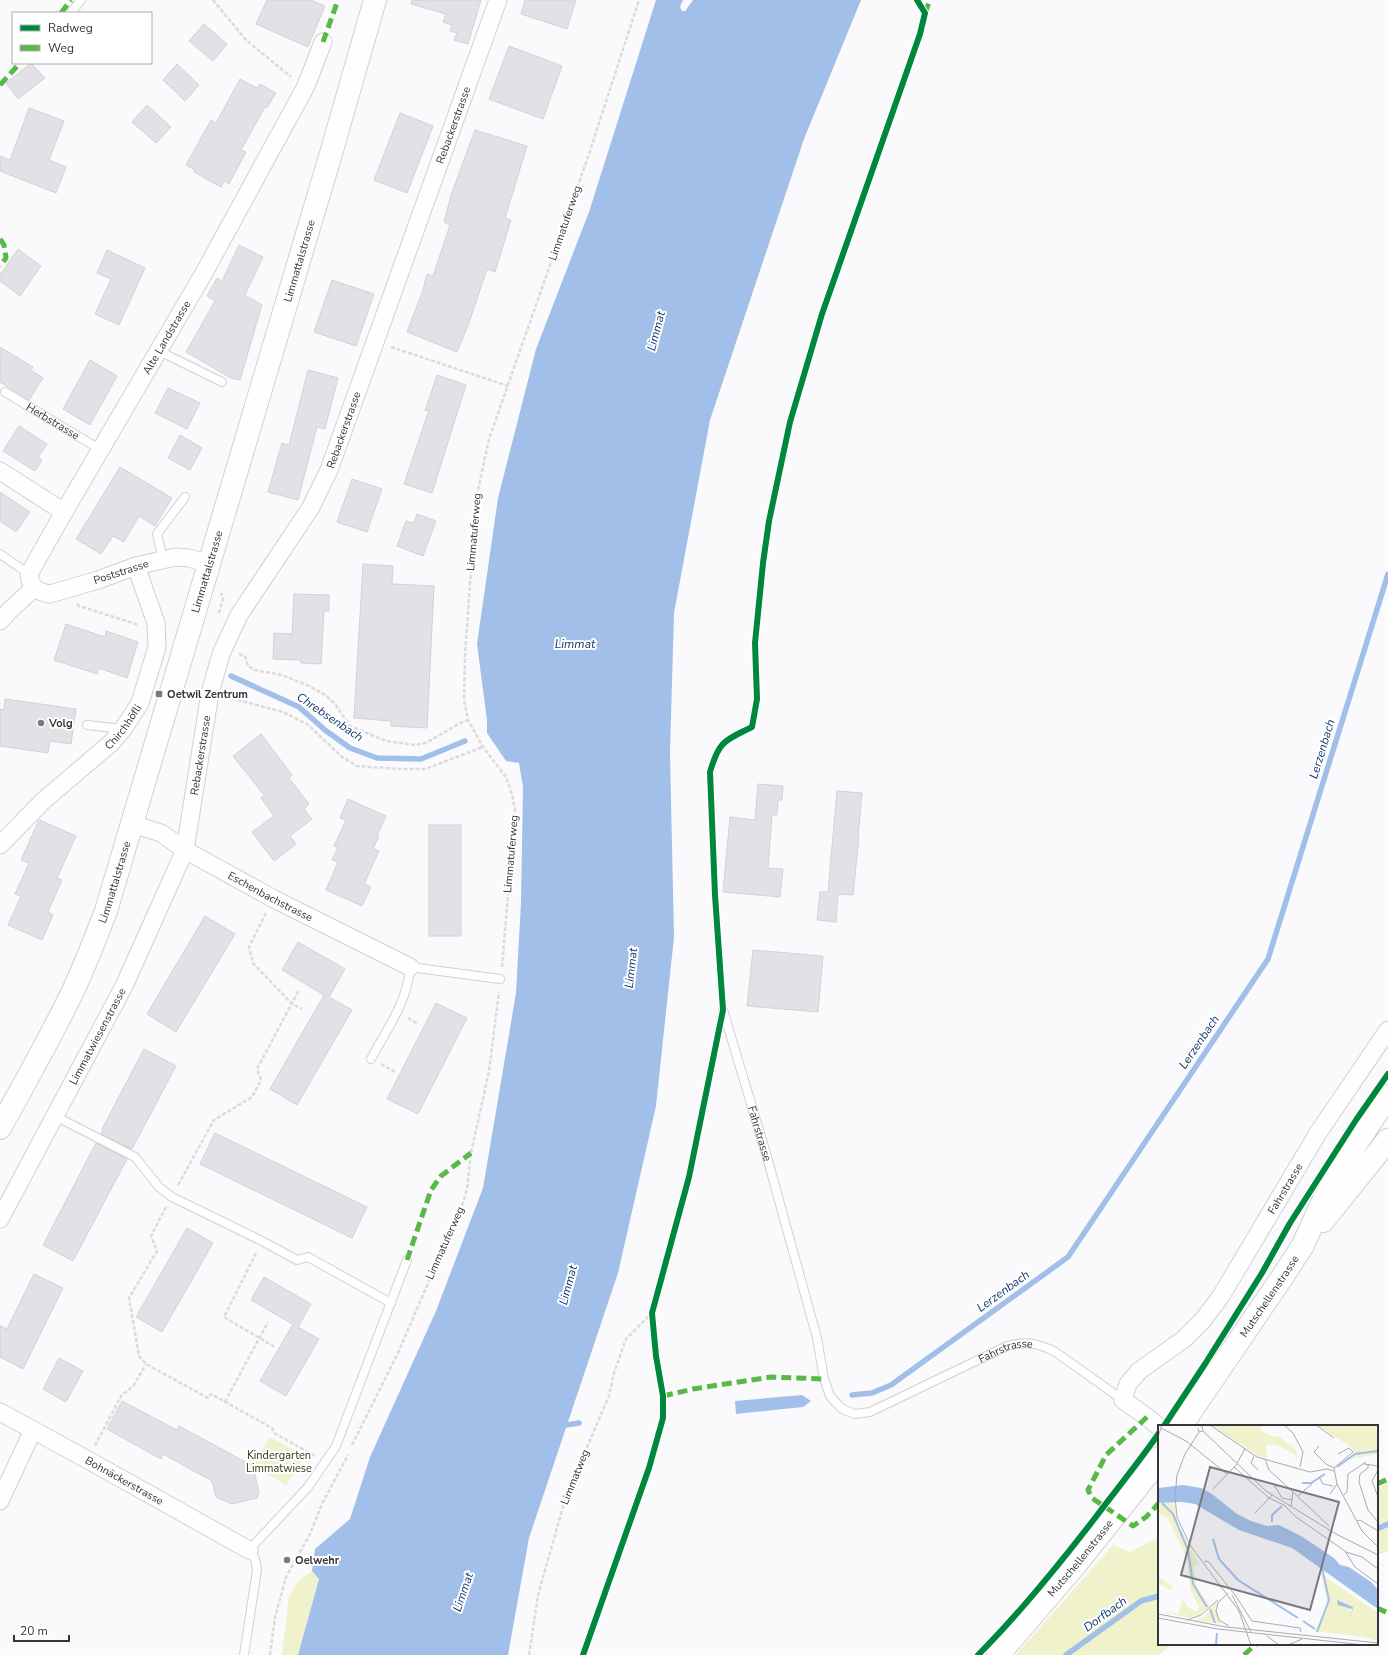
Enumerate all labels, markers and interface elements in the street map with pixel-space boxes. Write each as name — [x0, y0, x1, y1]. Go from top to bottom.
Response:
legend — [12, 12, 152, 64]
text: Radweg — [48, 20, 93, 36]
text: Weg — [48, 40, 74, 56]
street label: Rebackerstrasse — [432, 84, 474, 166]
street label: Limmatuferweg — [545, 184, 585, 262]
street label: Limmattalstrasse — [280, 218, 318, 304]
street label: Alte Landstrasse — [139, 297, 194, 377]
water label: Limmat — [643, 309, 669, 353]
street label: Rebackerstrasse — [323, 389, 364, 470]
street label: Herbstrasse — [23, 399, 83, 443]
street label: Limmatuferweg — [463, 492, 485, 572]
street label: Limmattalstrasse — [188, 528, 226, 614]
street label: Poststrasse — [92, 556, 151, 588]
water label: Limmat — [555, 636, 596, 652]
place label: Oetwil Zentrum — [167, 687, 248, 702]
marker: Oetwil Zentrum — [154, 689, 164, 699]
water label: Chrebsenbach — [294, 689, 367, 745]
street label: Chirchhöfli — [101, 701, 145, 753]
street label: Rebackerstrasse — [186, 714, 214, 796]
place label: Volg — [48, 716, 73, 731]
water label: Lerzenbach — [1305, 717, 1339, 781]
marker: Volg — [36, 718, 46, 728]
street label: Limmatuferweg — [500, 814, 522, 894]
street label: Limmattalstrasse — [94, 839, 134, 925]
street label: Eschenbachstrasse — [225, 868, 316, 925]
water label: Limmat — [621, 946, 641, 989]
street label: Limmatwiesenstrasse — [65, 985, 129, 1087]
water label: Lerzenbach — [1175, 1012, 1223, 1072]
street label: Fahrstrasse — [745, 1104, 775, 1163]
street label: Fahrstrasse — [1264, 1160, 1306, 1217]
street label: Limmatuferweg — [422, 1204, 468, 1282]
street label: Mutschellenstrasse — [1236, 1252, 1302, 1340]
water label: Limmat — [555, 1263, 581, 1307]
water label: Lerzenbach — [973, 1266, 1033, 1316]
street label: Fahrstrasse — [976, 1336, 1034, 1366]
inset map — [1158, 1425, 1378, 1645]
street label: Limmatweg — [557, 1447, 593, 1507]
park label: Kindergarten Limmatwiese — [246, 1448, 312, 1476]
street label: Bohnäckerstrasse — [83, 1453, 166, 1508]
street label: Mutschellenstrasse — [1044, 1516, 1116, 1600]
place label: Oelwehr — [295, 1553, 340, 1568]
marker: Oelwehr — [282, 1555, 292, 1565]
water label: Limmat — [449, 1570, 477, 1614]
water label: Dorfbach — [1080, 1593, 1130, 1635]
scale bar — [14, 1617, 69, 1643]
text: 20 m — [20, 1623, 48, 1639]

